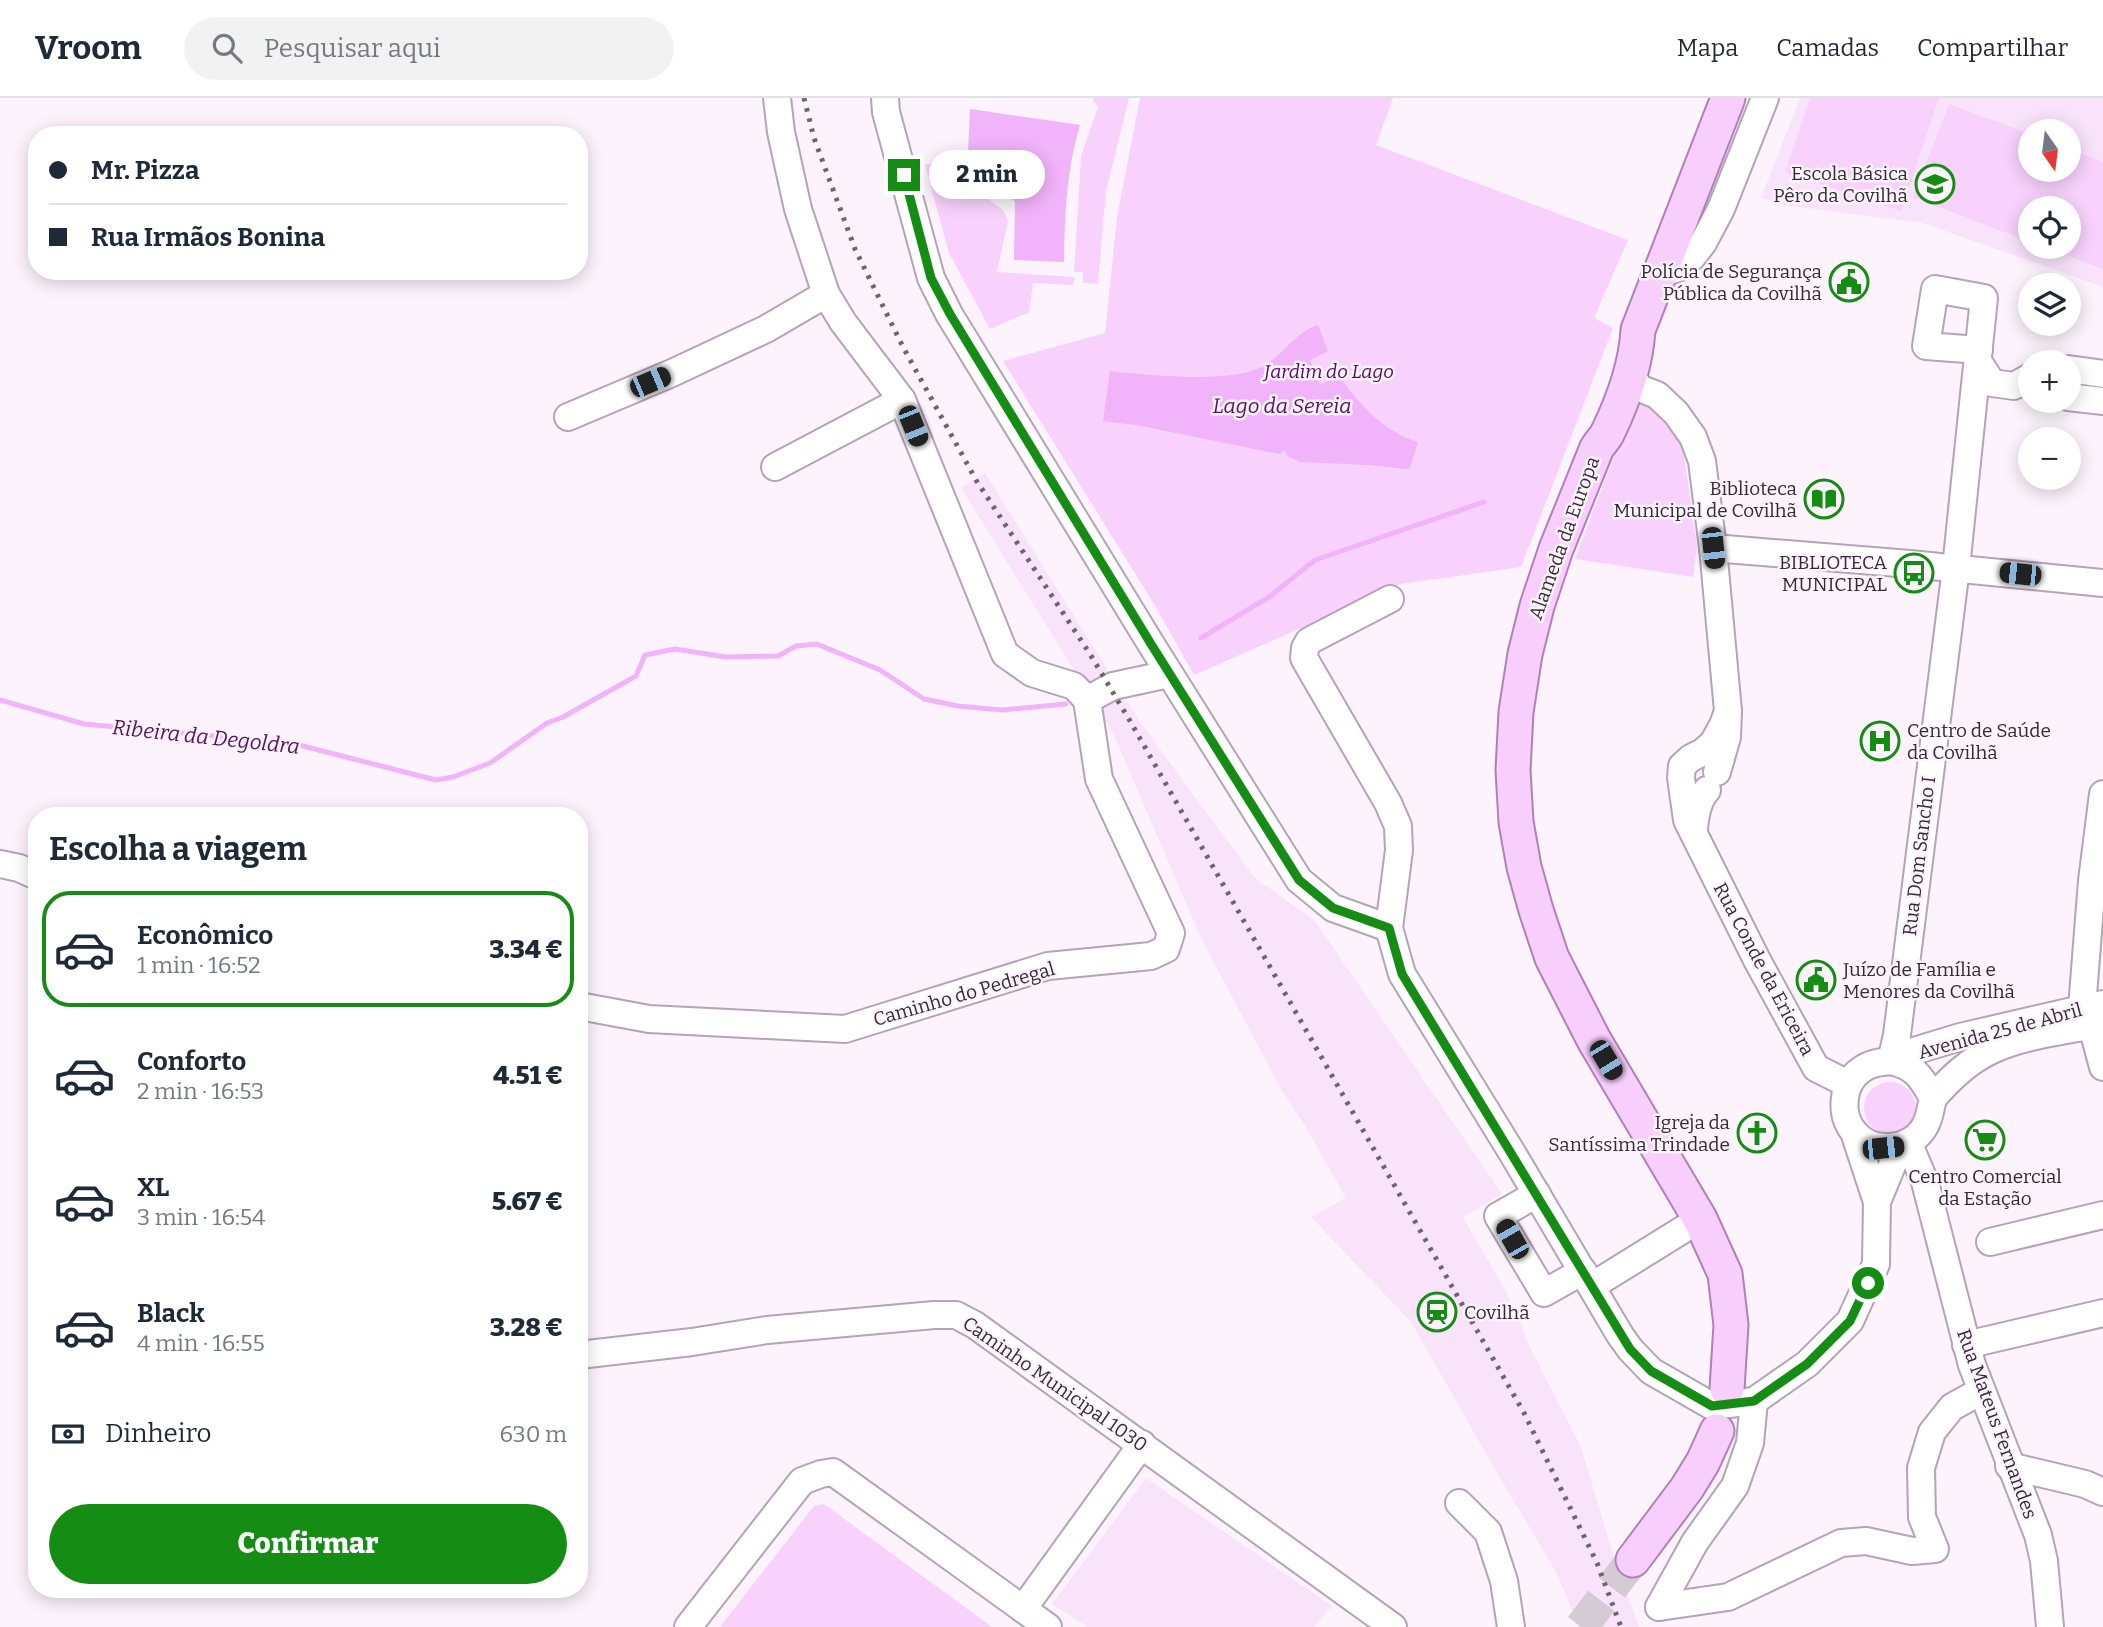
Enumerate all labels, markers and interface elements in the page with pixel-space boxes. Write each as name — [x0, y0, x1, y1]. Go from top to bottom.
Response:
search box — [184, 17, 674, 80]
text: Vroom — [35, 28, 142, 68]
icon: search — [208, 29, 246, 67]
text: Pesquisar aqui — [264, 33, 441, 64]
text: Mapa — [1677, 34, 1738, 62]
text: Camadas — [1776, 34, 1879, 62]
text: Compartilhar — [1917, 34, 2068, 62]
north arrow — [2018, 119, 2081, 182]
map controls — [2018, 119, 2081, 490]
callout: 2 min — [928, 150, 1044, 200]
text: Mr. Pizza — [91, 155, 200, 186]
route end — [888, 159, 920, 191]
text: 2 min — [956, 160, 1018, 188]
place label: Escola Básica Pêro da Covilhã — [1773, 162, 1909, 207]
school or university icon: Escola Básica Pêro da Covilhã — [1914, 163, 1956, 205]
button: locate — [2018, 196, 2081, 259]
text: Rua Irmãos Bonina — [91, 222, 325, 253]
place label: Polícia de Segurança Pública da Covilhã — [1640, 260, 1823, 305]
public building icon: Polícia de Segurança Pública da Covilhã — [1828, 261, 1870, 303]
button: layers — [2018, 273, 2081, 336]
button: + — [2018, 350, 2081, 413]
park label: Jardim do Lago — [1262, 360, 1394, 383]
car — [627, 364, 674, 400]
water label: Lago da Sereia — [1212, 393, 1352, 419]
car — [896, 403, 931, 449]
button: − — [2018, 427, 2081, 490]
street label: Alameda da Europa — [1524, 453, 1604, 623]
place label: Biblioteca Municipal de Covilhã — [1613, 477, 1798, 522]
library icon: Biblioteca Municipal de Covilhã — [1803, 478, 1845, 520]
car — [1701, 526, 1726, 570]
place label: BIBLIOTECA MUNICIPAL — [1779, 551, 1888, 596]
bus stop icon: BIBLIOTECA MUNICIPAL — [1893, 552, 1935, 594]
car — [1999, 561, 2042, 587]
water label: Ribeira da Degoldra — [111, 714, 301, 760]
place label: Centro de Saúde da Covilhã — [1907, 719, 2051, 764]
hospital icon: Centro de Saúde da Covilhã — [1859, 720, 1901, 762]
street label: Rua Dom Sancho I — [1898, 775, 1940, 937]
text: Escolha a viagem — [49, 830, 307, 868]
street label: Rua Conde da Ericeira — [1709, 879, 1820, 1060]
icon: car — [53, 918, 116, 981]
text: Econômico — [137, 920, 273, 951]
text: 3.34 € — [489, 934, 563, 965]
text: 1 min · 16:52 — [137, 951, 260, 979]
street label: Caminho do Pedregal — [871, 957, 1057, 1031]
place label: Juízo de Família e Menores da Covilhã — [1842, 958, 2016, 1003]
public building icon: Juízo de Família e Menores da Covilhã — [1795, 959, 1837, 1001]
street label: Avenida 25 de Abril — [1916, 998, 2084, 1064]
car — [1587, 1037, 1626, 1083]
icon: car — [53, 1044, 116, 1107]
text: Conforto — [137, 1046, 246, 1077]
text: 4.51 € — [493, 1060, 563, 1091]
text: 2 min · 16:53 — [137, 1077, 264, 1105]
place label: Igreja da Santíssima Trindade — [1548, 1111, 1731, 1156]
church icon: Igreja da Santíssima Trindade — [1736, 1112, 1778, 1154]
supermarket icon: Centro Comercial da Estação — [1964, 1119, 2006, 1161]
car — [1862, 1135, 1905, 1161]
place label: Centro Comercial da Estação — [1908, 1165, 2062, 1210]
icon: car — [53, 1170, 116, 1233]
text: XL — [137, 1172, 169, 1203]
text: 5.67 € — [492, 1186, 563, 1217]
text: 3 min · 16:54 — [137, 1203, 266, 1231]
car — [1493, 1216, 1532, 1262]
route start — [1852, 1267, 1884, 1299]
station icon: Covilhã — [1416, 1291, 1458, 1333]
icon: car — [53, 1296, 116, 1359]
text: Black — [137, 1298, 205, 1329]
place label: Covilhã — [1464, 1301, 1530, 1324]
street label: Caminho Municipal 1030 — [958, 1311, 1152, 1457]
text: 3.28 € — [490, 1312, 563, 1343]
street label: Rua Mateus Fernandes — [1952, 1326, 2042, 1522]
text: 4 min · 16:55 — [137, 1329, 265, 1357]
icon: cash — [49, 1415, 87, 1453]
text: Dinheiro — [105, 1418, 211, 1449]
text: 630 m — [499, 1420, 567, 1448]
button: Confirmar — [49, 1504, 567, 1584]

